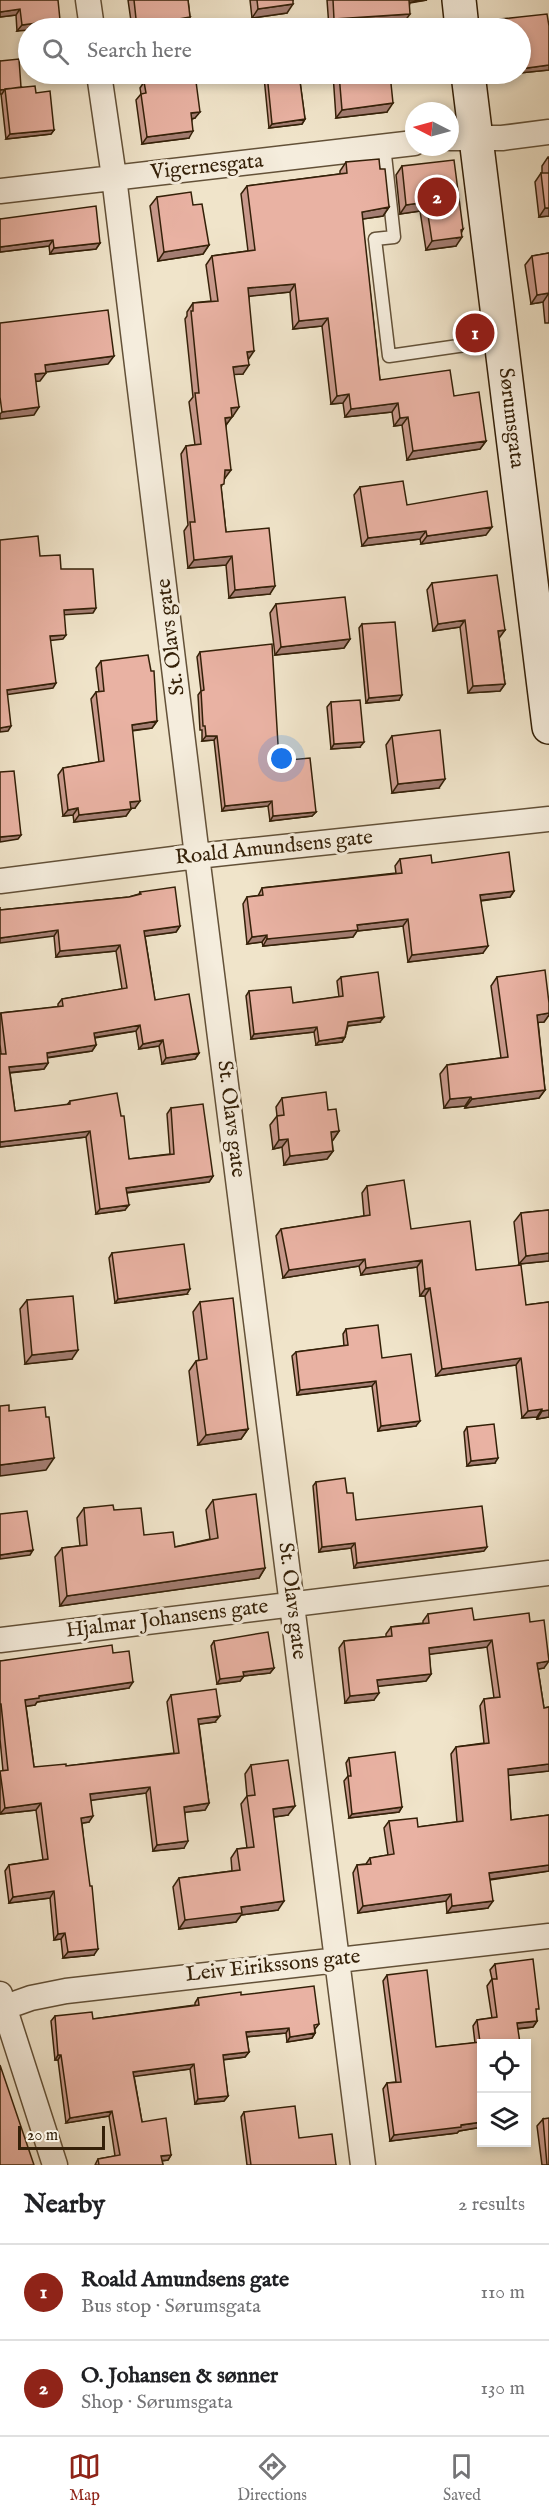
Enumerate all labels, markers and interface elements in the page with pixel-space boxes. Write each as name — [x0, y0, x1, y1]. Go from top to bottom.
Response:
search box — [18, 18, 531, 84]
icon: search — [39, 35, 72, 68]
text: Search here — [87, 37, 192, 65]
north arrow — [405, 102, 459, 156]
street label: Vigernesgata — [148, 148, 266, 186]
pin: 2 — [418, 174, 456, 220]
pin: 1 — [456, 310, 494, 356]
street label: Sørumsgata — [491, 366, 531, 471]
street label: St. Olavs gate — [150, 577, 192, 697]
your location — [267, 744, 296, 773]
street label: Roald Amundsens gate — [174, 824, 375, 872]
street label: St. Olavs gate — [210, 1059, 252, 1179]
street label: St. Olavs gate — [271, 1541, 313, 1661]
street label: Hjalmar Johansens gate — [64, 1593, 270, 1645]
street label: Leiv Eirikssons gate — [184, 1943, 362, 1989]
map controls — [477, 2039, 531, 2147]
button: locate — [477, 2039, 531, 2093]
button: layers — [477, 2093, 531, 2147]
scale bar — [18, 2123, 105, 2150]
text: 20 m — [27, 2126, 58, 2146]
text: Nearby — [24, 2188, 105, 2221]
text: 2 results — [458, 2192, 525, 2217]
text: Roald Amundsens gate — [81, 2266, 289, 2294]
text: 1 — [40, 2280, 47, 2305]
text: 110 m — [481, 2280, 525, 2305]
text: Bus stop · Sørumsgata — [81, 2294, 261, 2319]
text: O. Johansen & sønner — [81, 2362, 278, 2390]
text: 2 — [39, 2376, 48, 2401]
text: 130 m — [480, 2376, 525, 2401]
text: Shop · Sørumsgata — [81, 2390, 233, 2415]
tab: Map — [68, 2450, 101, 2506]
tab: Directions — [237, 2450, 307, 2506]
tab: Saved — [443, 2450, 481, 2506]

